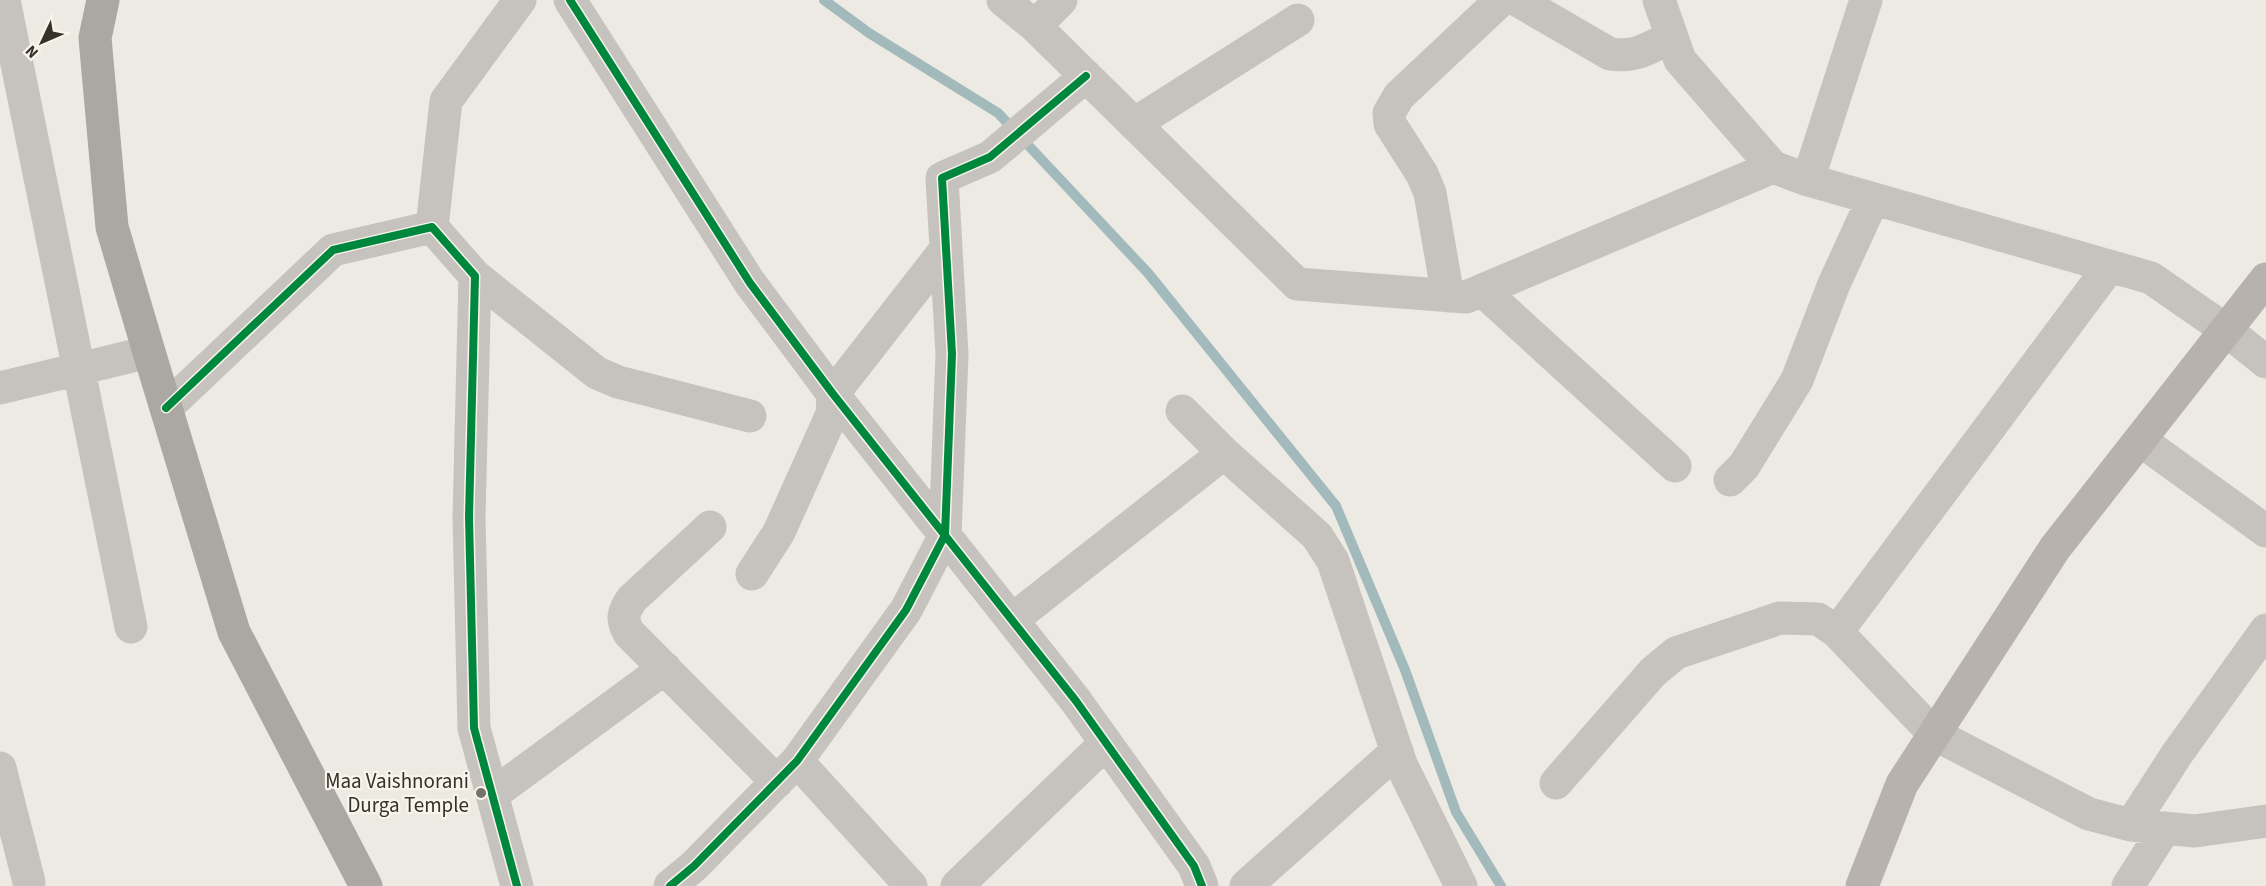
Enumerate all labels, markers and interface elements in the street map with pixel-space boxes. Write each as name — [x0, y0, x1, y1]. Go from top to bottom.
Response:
north arrow — [12, 12, 72, 72]
text: N — [20, 40, 44, 63]
place label: Maa Vaishnorani Durga Temple — [325, 766, 469, 820]
marker: Maa Vaishnorani Durga Temple — [474, 786, 488, 800]

